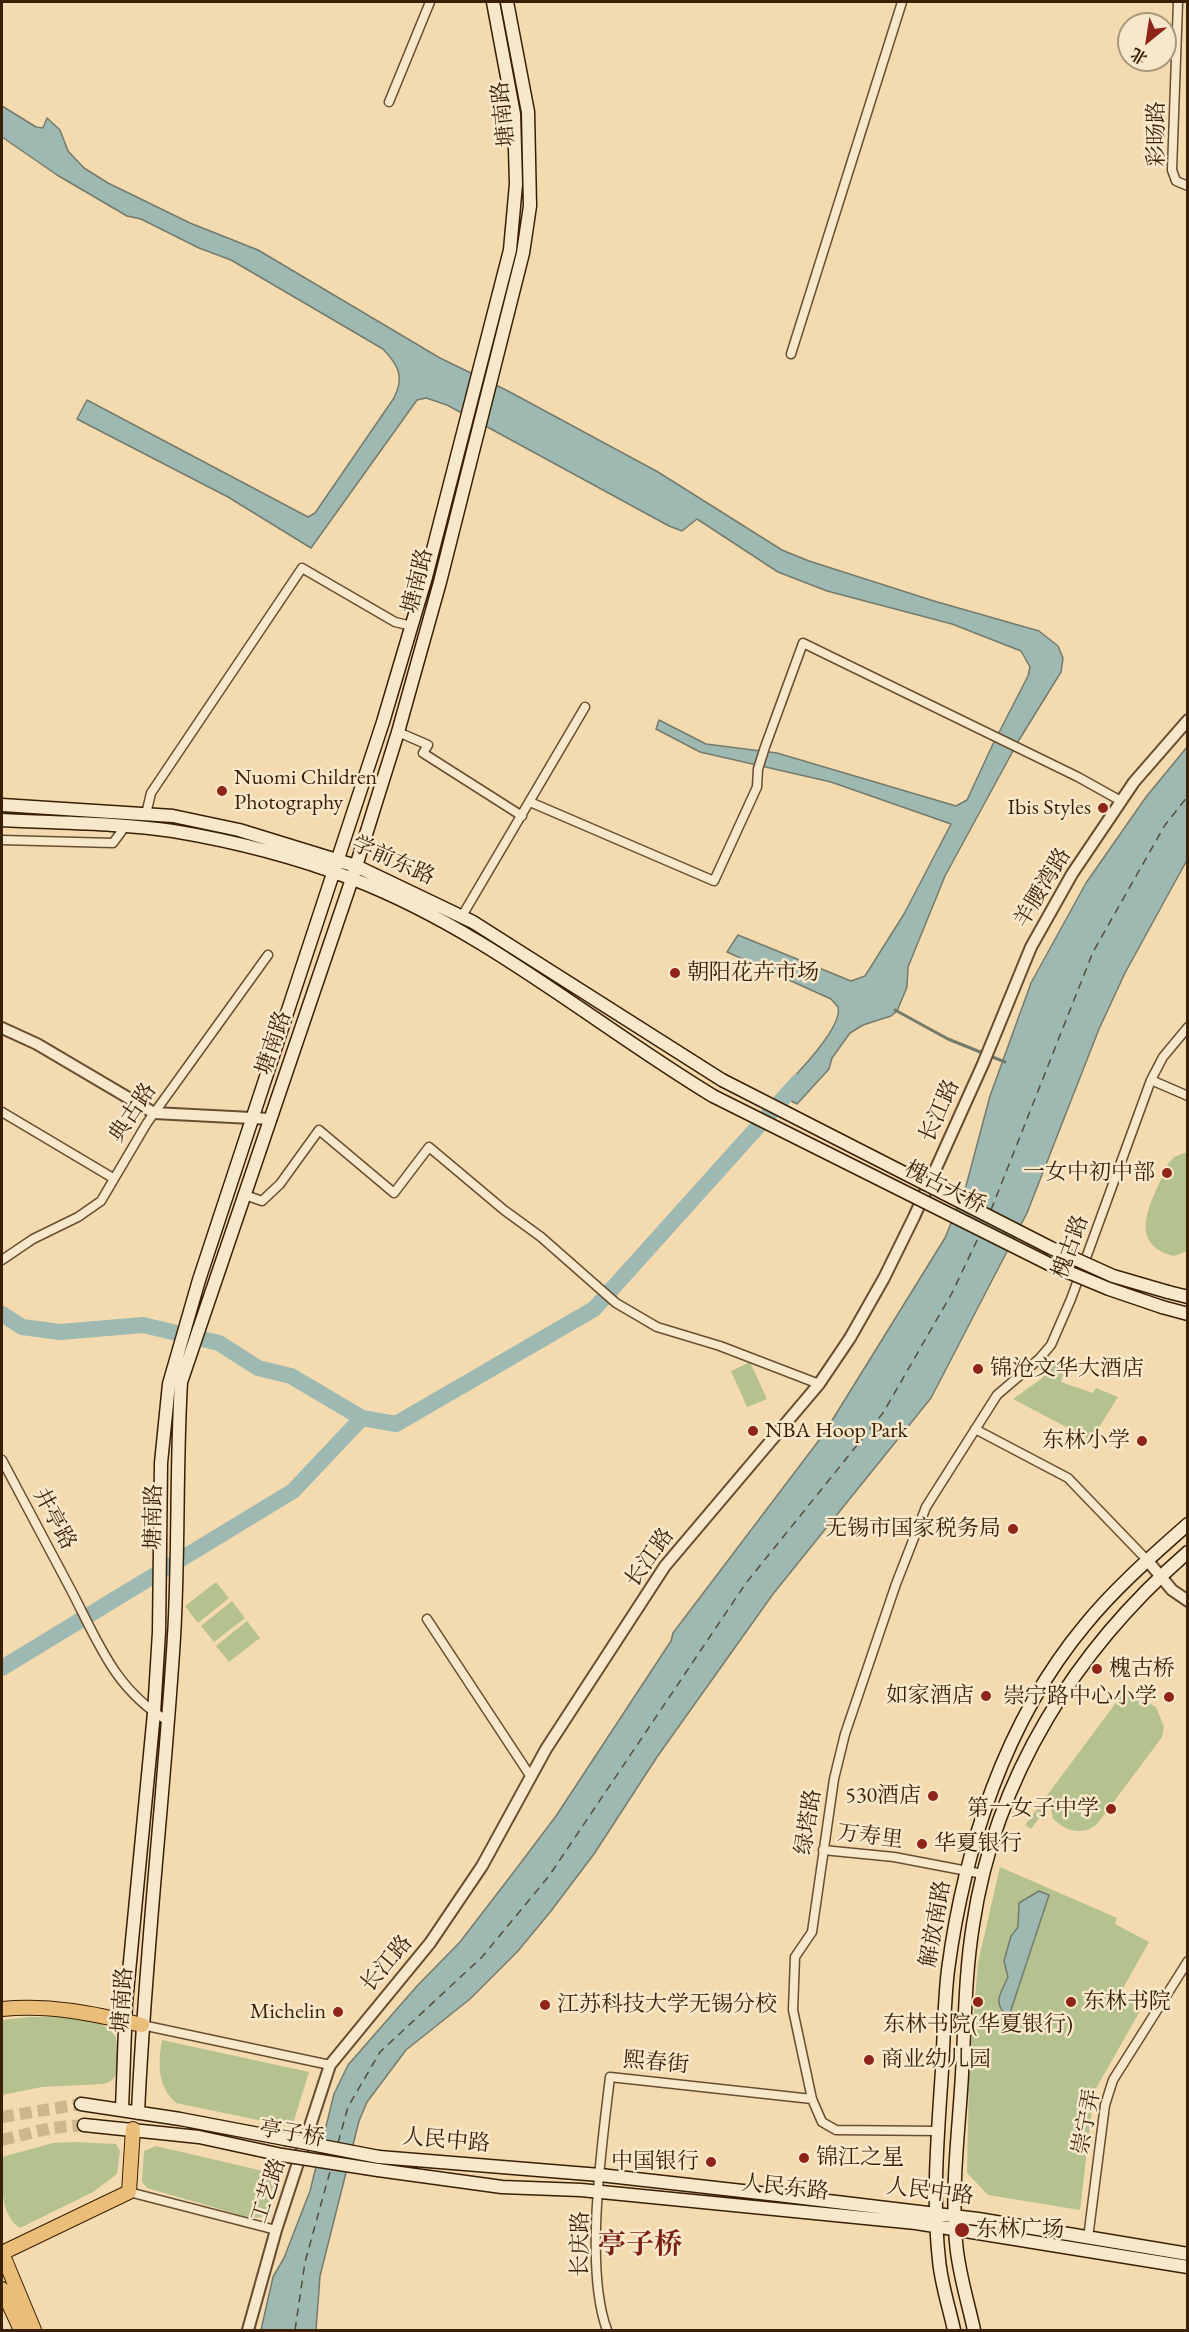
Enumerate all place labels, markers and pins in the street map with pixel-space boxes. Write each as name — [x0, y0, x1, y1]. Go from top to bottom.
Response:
place label: Nuomi Children Photography — [234, 765, 377, 816]
marker: Nuomi Children Photography — [215, 784, 229, 798]
place label: Ibis Styles — [1008, 795, 1091, 821]
marker: Ibis Styles — [1096, 801, 1110, 815]
place label: 朝阳花卉市场 — [687, 960, 819, 986]
marker: 朝阳花卉市场 — [668, 966, 682, 980]
place label: 一女中初中部 — [1023, 1160, 1155, 1186]
marker: 一女中初中部 — [1160, 1166, 1174, 1180]
place label: 锦沧文华大酒店 — [990, 1356, 1144, 1382]
marker: 锦沧文华大酒店 — [971, 1362, 985, 1376]
place label: NBA Hoop Park — [765, 1418, 908, 1444]
marker: NBA Hoop Park — [746, 1424, 760, 1438]
place label: 东林小学 — [1042, 1428, 1130, 1454]
marker: 东林小学 — [1135, 1434, 1149, 1448]
place label: 无锡市国家税务局 — [825, 1516, 1001, 1542]
marker: 无锡市国家税务局 — [1006, 1522, 1020, 1536]
place label: 槐古桥 — [1109, 1656, 1175, 1682]
marker: 槐古桥 — [1090, 1662, 1104, 1676]
place label: 如家酒店 — [886, 1683, 974, 1709]
place label: 崇宁路中心小学 — [1003, 1684, 1157, 1710]
marker: 如家酒店 — [979, 1689, 993, 1703]
marker: 崇宁路中心小学 — [1162, 1690, 1176, 1704]
place label: 530酒店 — [845, 1783, 921, 1809]
marker: 530酒店 — [926, 1789, 940, 1803]
place label: 第一女子中学 — [967, 1796, 1099, 1822]
marker: 第一女子中学 — [1104, 1802, 1118, 1816]
place label: 华夏银行 — [934, 1831, 1022, 1857]
marker: 华夏银行 — [915, 1837, 929, 1851]
place label: 东林书院 — [1083, 1989, 1171, 2015]
place label: 江苏科技大学无锡分校 — [557, 1992, 777, 2018]
marker: 东林书院(华夏银行) — [971, 1995, 985, 2009]
marker: 东林书院 — [1064, 1995, 1078, 2009]
marker: 江苏科技大学无锡分校 — [538, 1998, 552, 2012]
place label: Michelin — [250, 1999, 326, 2025]
marker: Michelin — [331, 2005, 345, 2019]
place label: 东林书院(华夏银行) — [883, 2012, 1073, 2038]
place label: 商业幼儿园 — [881, 2047, 991, 2073]
marker: 商业幼儿园 — [862, 2053, 876, 2067]
place label: 锦江之星 — [816, 2145, 904, 2171]
place label: 中国银行 — [611, 2149, 699, 2175]
marker: 锦江之星 — [797, 2151, 811, 2165]
marker: 中国银行 — [704, 2155, 718, 2169]
place label: 东林广场 — [976, 2217, 1064, 2243]
marker: 东林广场 — [953, 2221, 971, 2239]

